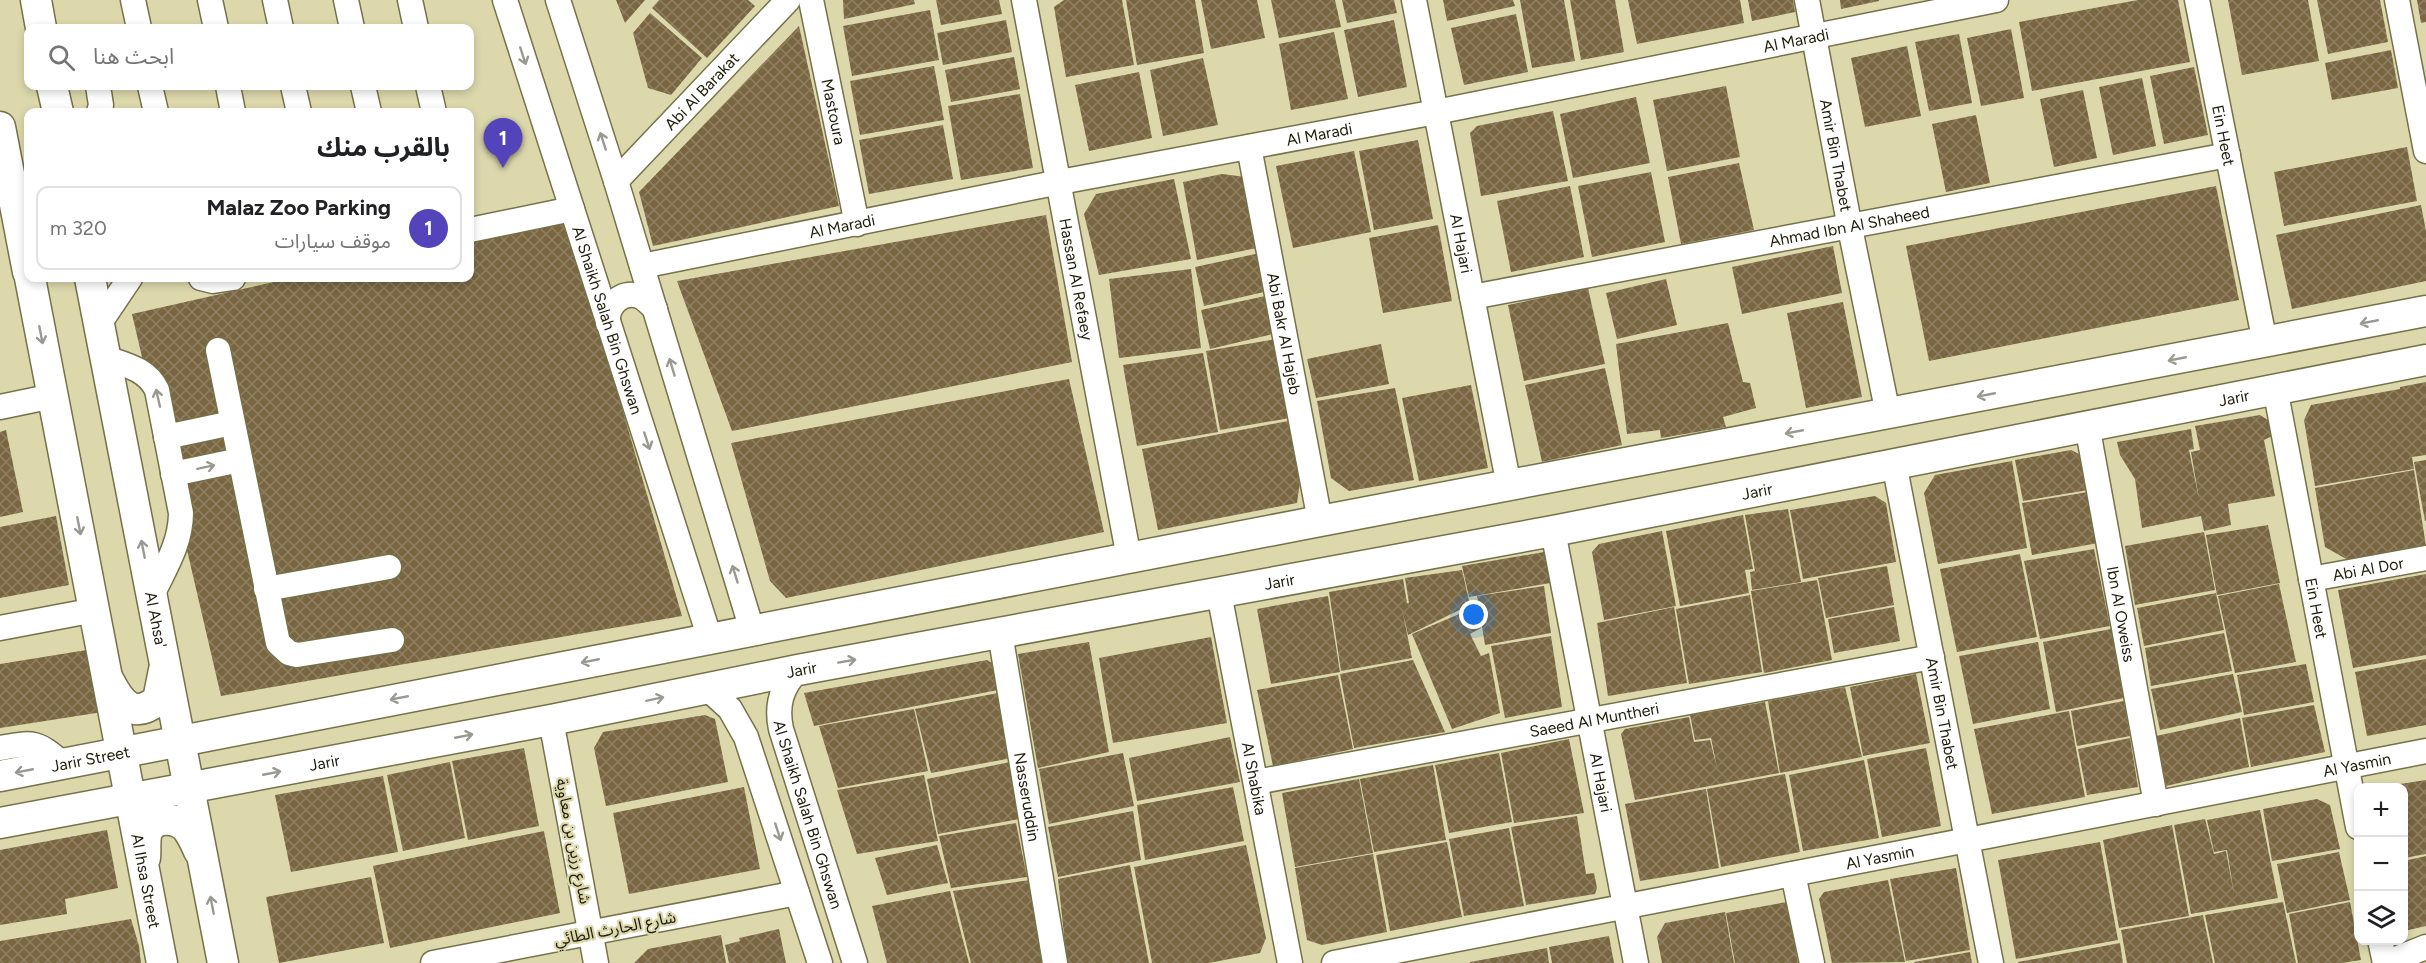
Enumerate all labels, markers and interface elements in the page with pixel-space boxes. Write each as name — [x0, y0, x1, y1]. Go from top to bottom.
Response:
search box — [24, 24, 474, 90]
street label: Al Maradi — [1762, 25, 1831, 56]
icon: search — [45, 41, 78, 74]
text: ابحث هنا — [93, 43, 174, 70]
one-way arrow — [518, 46, 529, 65]
street label: Abi Al Barakat — [661, 49, 743, 134]
street label: Mastoura — [817, 77, 849, 147]
street label: Amir Bin Thabet — [1816, 98, 1856, 213]
street label: Ein Heet — [2208, 103, 2239, 168]
pin: 1 — [484, 118, 522, 168]
street label: Al Maradi — [1285, 119, 1354, 150]
text: بالقرب منك — [317, 131, 450, 163]
one-way arrow — [597, 132, 608, 151]
text: Malaz Zoo Parking — [206, 194, 391, 221]
street label: Ahmad Ibn Al Shaheed — [1768, 202, 1931, 251]
street label: Al Maradi — [808, 210, 877, 242]
street label: Al Hajari — [1446, 212, 1476, 275]
text: 320 m — [50, 216, 107, 240]
text: 1 — [424, 216, 433, 240]
street label: Hassan Al Refaey — [1055, 216, 1097, 343]
street label: Al Shaikh Salah Bin Ghswan — [568, 224, 646, 417]
text: موقف سيارات — [275, 229, 391, 253]
street label: Abi Bakr Al Hajeb — [1263, 271, 1305, 396]
one-way arrow — [2359, 317, 2379, 328]
one-way arrow — [36, 325, 47, 344]
one-way arrow — [2168, 354, 2187, 365]
one-way arrow — [666, 358, 677, 377]
street label: Jarir — [2217, 386, 2252, 410]
one-way arrow — [152, 389, 164, 408]
one-way arrow — [1976, 390, 1996, 401]
one-way arrow — [1785, 427, 1804, 438]
one-way arrow — [642, 431, 653, 450]
one-way arrow — [197, 461, 216, 473]
street label: Jarir — [1740, 479, 1775, 504]
one-way arrow — [74, 516, 85, 536]
one-way arrow — [137, 540, 148, 560]
street label: Abi Al Dor — [2331, 553, 2406, 585]
one-way arrow — [729, 565, 740, 584]
street label: Ibn Al Oweiss — [2103, 565, 2139, 663]
street label: Jarir — [1262, 570, 1297, 594]
street label: Ein Heet — [2301, 576, 2331, 640]
street label: Al Ahsa' — [141, 590, 171, 649]
your location — [1459, 600, 1488, 629]
one-way arrow — [836, 655, 856, 666]
one-way arrow — [581, 656, 601, 667]
street label: Amir Bin Thabet — [1922, 656, 1962, 771]
street label: Jarir — [784, 658, 819, 682]
one-way arrow — [646, 692, 665, 704]
one-way arrow — [390, 693, 409, 704]
street label: Saeed Al Muntheri — [1528, 699, 1661, 741]
street label: Al Shaikh Salah Bin Ghswan — [770, 719, 846, 911]
one-way arrow — [454, 730, 473, 741]
street label: Al Shabika — [1238, 741, 1270, 817]
street label: Jarir Street — [49, 742, 131, 776]
street label: Al Yasmin — [2321, 749, 2393, 781]
street label: Jarir — [307, 751, 342, 775]
street label: Nasseruddin — [1010, 751, 1044, 843]
street label: Al Hajari — [1586, 751, 1616, 814]
one-way arrow — [15, 766, 34, 777]
one-way arrow — [262, 767, 282, 778]
street label: شارع رزين بن معاوية — [549, 777, 595, 906]
map controls — [2354, 783, 2408, 945]
button: + — [2354, 783, 2408, 837]
one-way arrow — [773, 822, 784, 841]
street label: Al Ihsa Street — [127, 832, 164, 930]
button: − — [2354, 837, 2408, 891]
street label: Al Yasmin — [1844, 842, 1916, 873]
button: layers — [2354, 891, 2408, 945]
one-way arrow — [206, 896, 217, 916]
street label: شارع الحارث الطائي — [553, 907, 678, 953]

